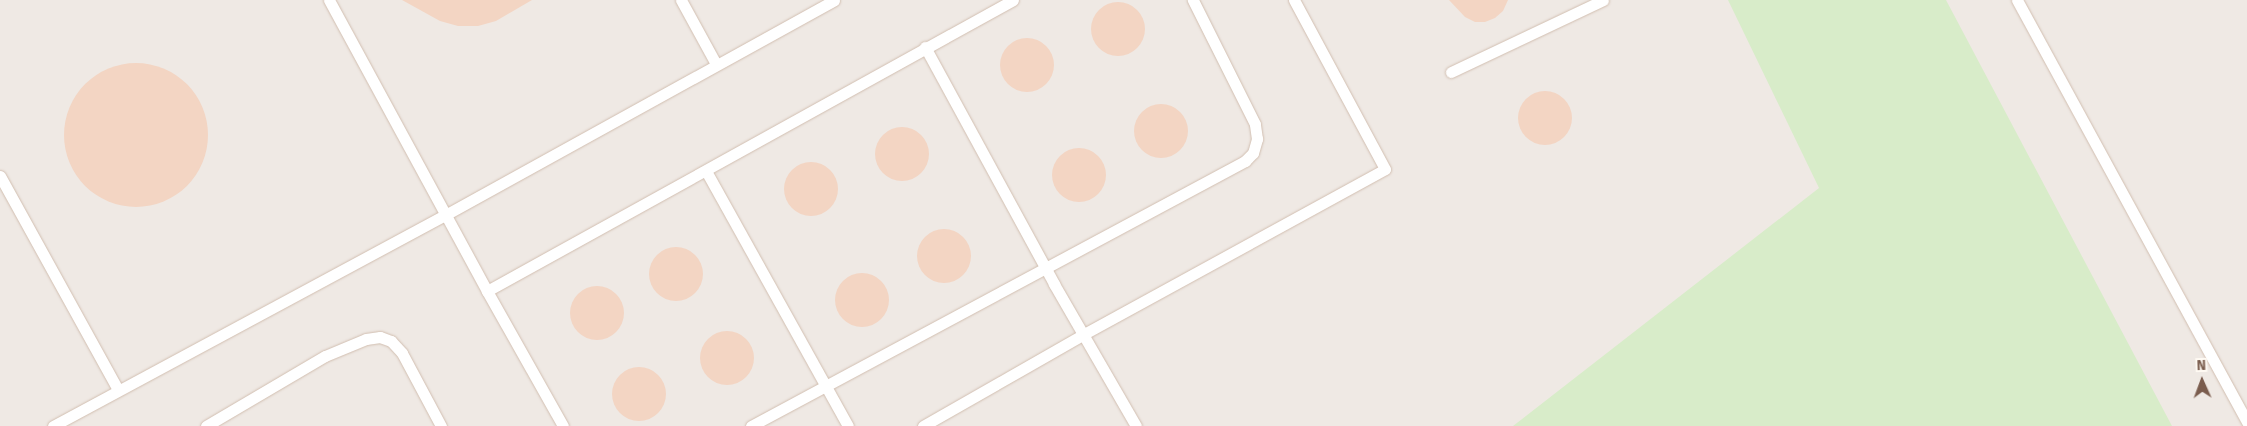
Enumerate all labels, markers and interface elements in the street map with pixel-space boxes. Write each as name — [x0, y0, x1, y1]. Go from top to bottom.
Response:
north arrow — [2177, 356, 2227, 406]
text: N — [2197, 357, 2206, 374]

